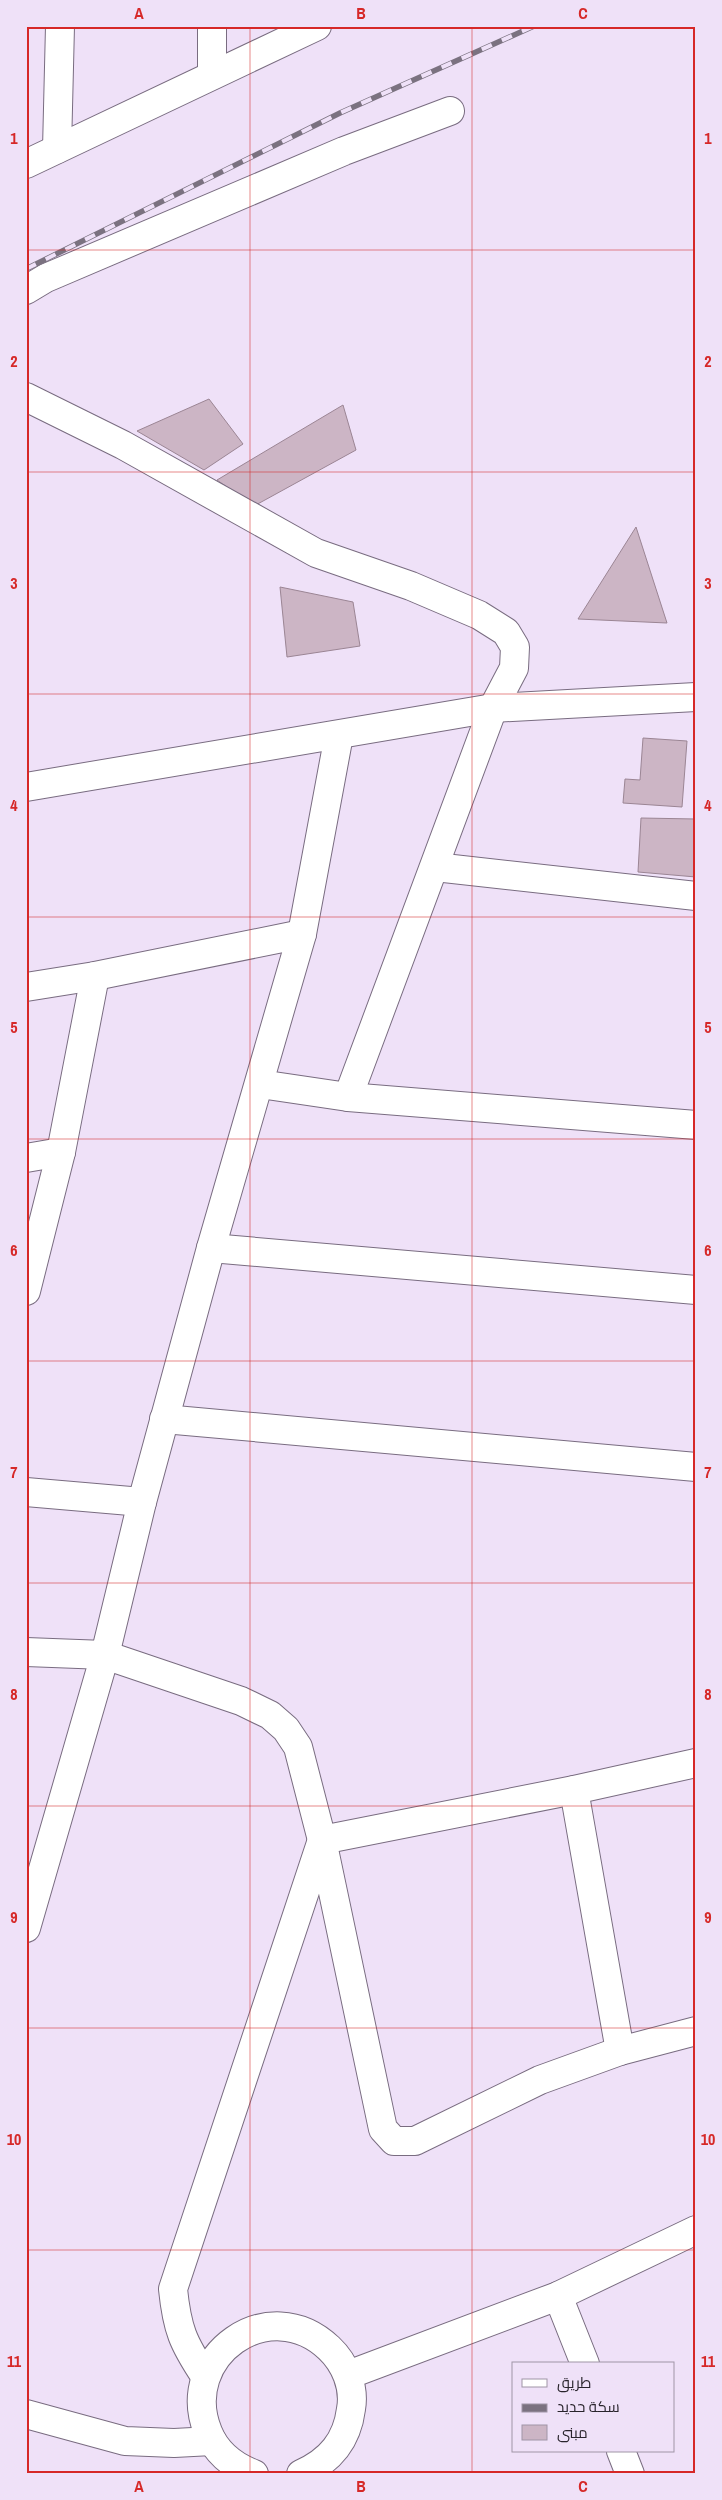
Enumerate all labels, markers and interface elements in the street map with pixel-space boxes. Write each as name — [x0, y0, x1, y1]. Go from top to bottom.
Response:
text: A — [134, 2, 144, 24]
text: B — [356, 2, 366, 24]
text: C — [578, 2, 588, 24]
text: 1 — [10, 127, 18, 149]
text: 1 — [704, 127, 712, 149]
text: 2 — [10, 350, 18, 372]
text: 2 — [704, 350, 712, 372]
text: 3 — [10, 572, 18, 594]
text: 3 — [704, 572, 712, 594]
text: 4 — [10, 794, 18, 816]
text: 4 — [704, 794, 712, 816]
text: 5 — [10, 1016, 18, 1038]
text: 5 — [704, 1016, 712, 1038]
text: 6 — [10, 1239, 18, 1261]
text: 6 — [704, 1239, 712, 1261]
text: 7 — [10, 1461, 18, 1483]
text: 7 — [704, 1461, 712, 1483]
text: 8 — [10, 1683, 18, 1705]
text: 8 — [704, 1683, 712, 1705]
text: 9 — [10, 1906, 18, 1928]
text: 9 — [704, 1906, 712, 1928]
text: 10 — [7, 2128, 21, 2150]
text: 10 — [701, 2128, 715, 2150]
text: 11 — [7, 2350, 22, 2372]
text: 11 — [701, 2350, 716, 2372]
legend — [512, 2362, 674, 2452]
text: طريق — [557, 2372, 591, 2393]
text: سكة حديد — [557, 2396, 620, 2417]
text: مبنى — [557, 2422, 588, 2443]
text: A — [134, 2475, 144, 2497]
text: B — [356, 2475, 366, 2497]
text: C — [578, 2475, 588, 2497]

